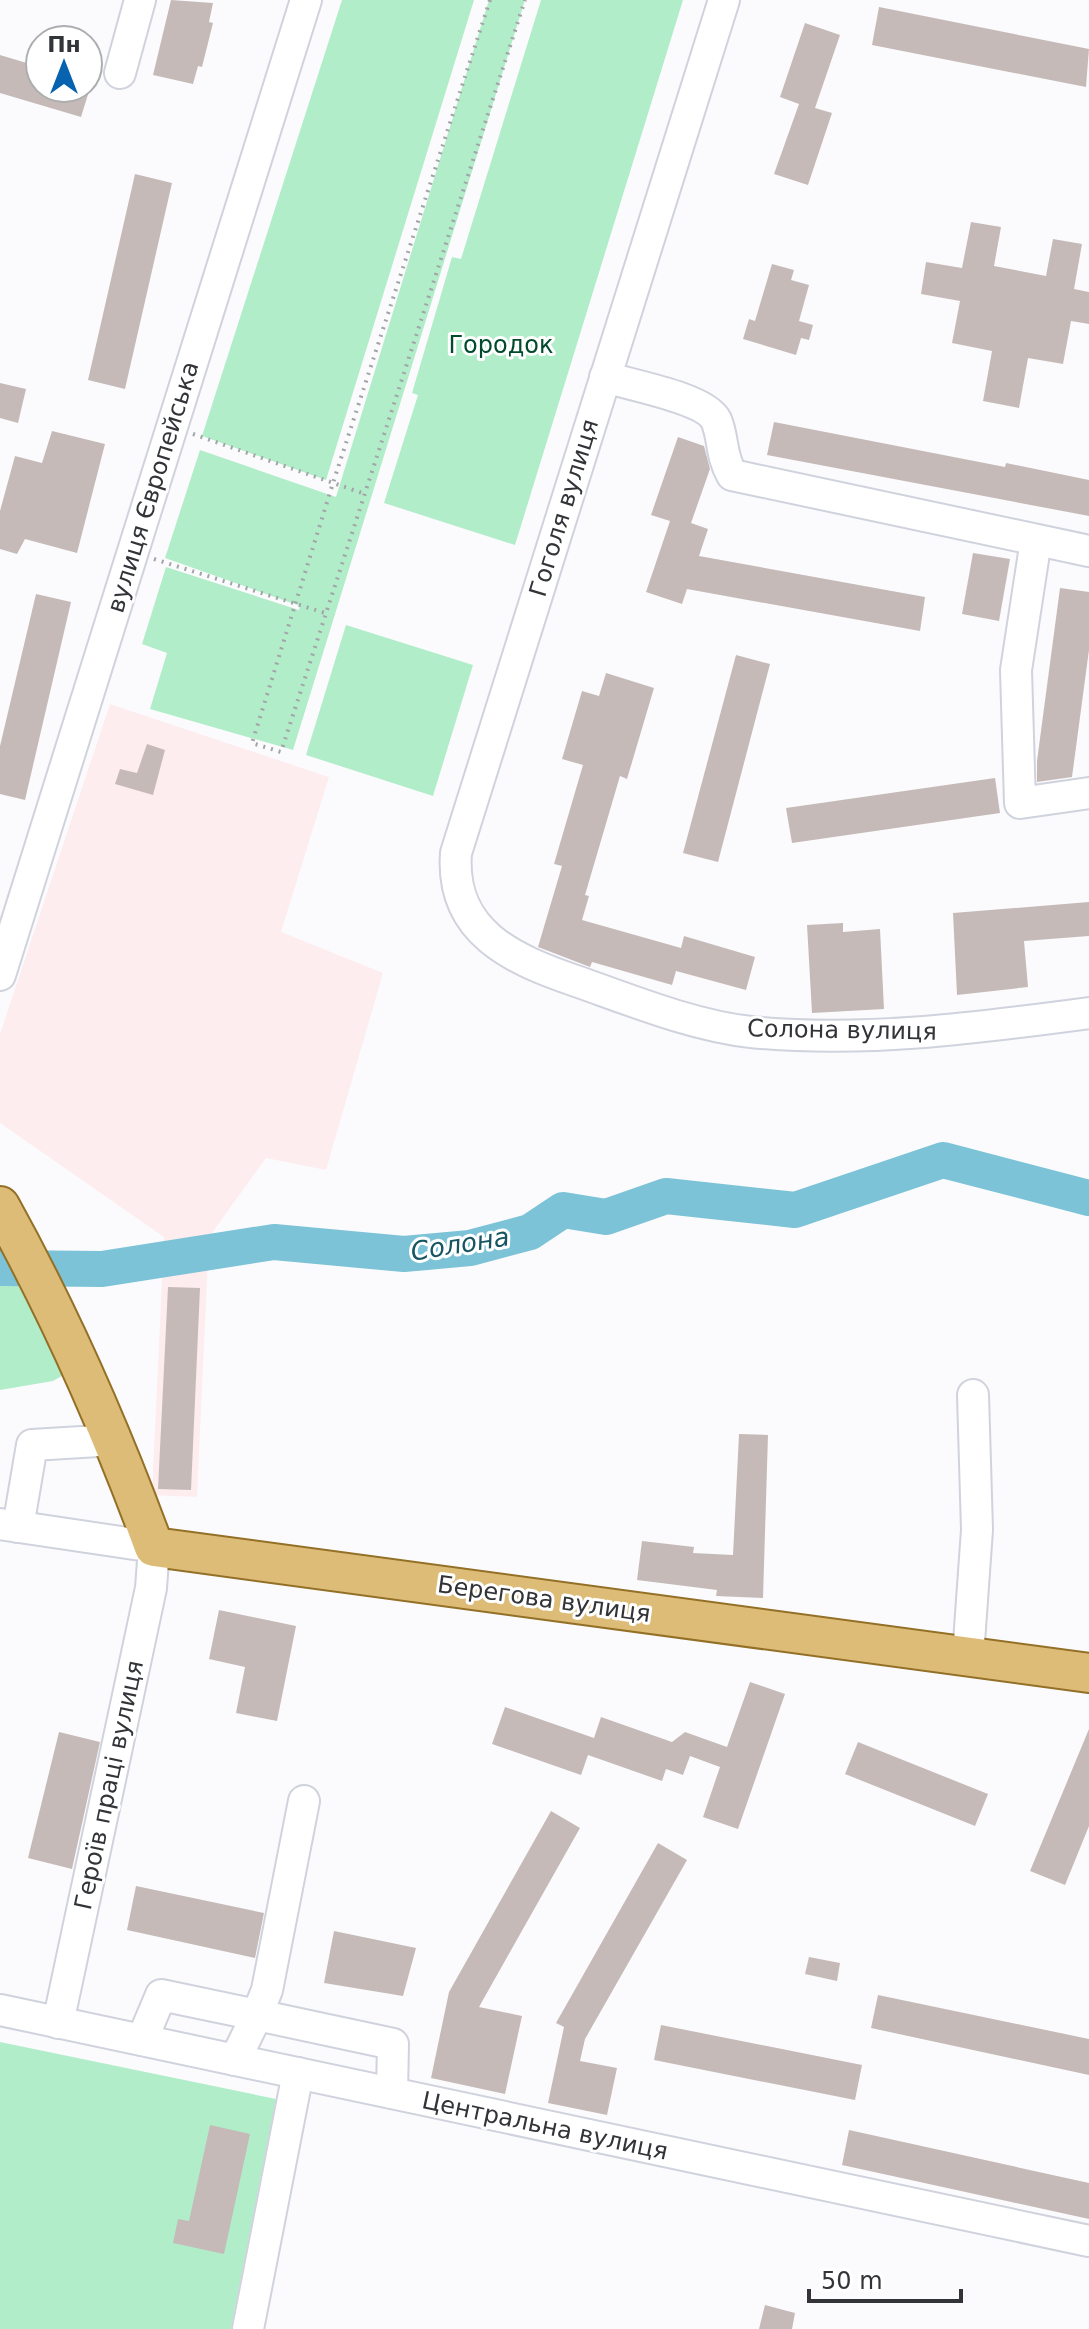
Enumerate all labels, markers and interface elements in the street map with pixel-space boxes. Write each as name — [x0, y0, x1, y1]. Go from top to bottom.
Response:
north arrow — [24, 24, 104, 104]
text: Пн — [47, 32, 81, 57]
park label: Городок — [448, 331, 554, 359]
street label: вулиця Європейська — [101, 358, 205, 616]
street label: Гоголя вулиця — [524, 416, 604, 600]
street label: Солона вулиця — [747, 1014, 937, 1046]
water label: Солона — [409, 1221, 511, 1267]
street label: Берегова вулиця — [436, 1570, 652, 1628]
street label: Героїв праці вулиця — [69, 1658, 149, 1912]
street label: Центральна вулиця — [420, 2086, 670, 2166]
scale bar — [809, 2253, 961, 2303]
text: 50 m — [821, 2267, 883, 2295]

